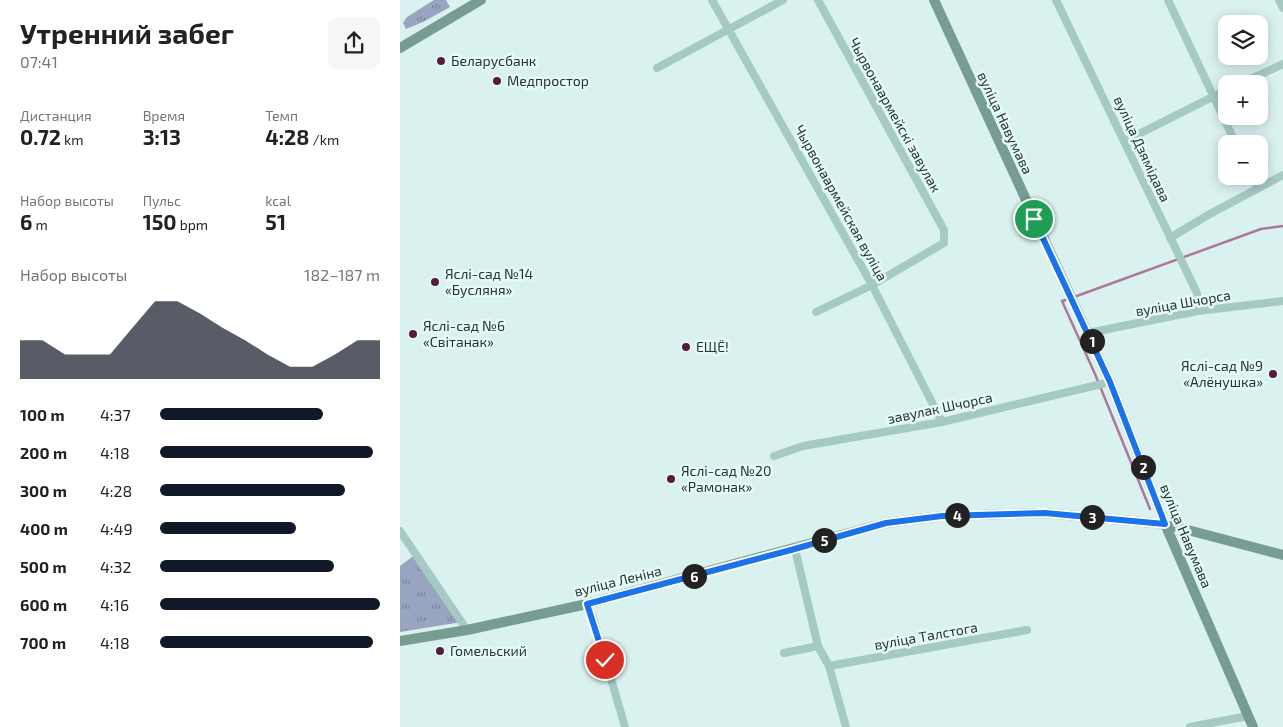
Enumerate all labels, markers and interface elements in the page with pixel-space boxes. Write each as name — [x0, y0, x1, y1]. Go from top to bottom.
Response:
map controls — [1218, 15, 1268, 185]
button: layers — [1218, 15, 1268, 65]
text: Утренний забег — [20, 16, 234, 50]
button: share — [328, 17, 380, 69]
street label: Чырвонаармейскі завулак — [846, 34, 945, 195]
text: 07:41 — [20, 52, 58, 71]
place label: Беларусбанк — [451, 52, 537, 69]
marker: Беларусбанк — [435, 55, 447, 67]
street label: вуліца Навумава — [974, 69, 1037, 177]
place label: Медпростор — [507, 72, 589, 89]
marker: Медпростор — [491, 75, 503, 87]
button: + — [1218, 75, 1268, 125]
street label: вуліца Дзямідава — [1110, 93, 1174, 204]
text: Дистанция — [20, 107, 92, 124]
text: Время — [143, 107, 185, 124]
text: Темп — [265, 107, 298, 124]
street label: Чырвонаармейская вуліца — [791, 122, 891, 284]
text: 0.72 — [20, 124, 61, 149]
text: 3:13 — [143, 124, 181, 149]
text: 4:28 — [265, 124, 309, 149]
text: km — [61, 131, 84, 148]
text: /km — [309, 131, 339, 148]
button: − — [1218, 135, 1268, 185]
text: Набор высоты — [20, 192, 114, 209]
text: Пульс — [143, 192, 181, 209]
text: kcal — [265, 192, 291, 209]
pin — [1013, 198, 1055, 240]
icon: arrive — [1020, 205, 1048, 233]
text: 6 — [20, 209, 32, 234]
text: 150 — [143, 209, 177, 234]
text: 51 — [265, 209, 286, 234]
text: m — [32, 216, 48, 233]
text: bpm — [177, 216, 208, 233]
text: Набор высоты — [20, 265, 127, 284]
text: 182–187 m — [304, 265, 380, 284]
place label: Яслі-сад №14 «Бусляня» — [445, 265, 533, 298]
marker: Яслі-сад №14 «Бусляня» — [429, 276, 441, 288]
street label: вуліца Шчорса — [1134, 286, 1232, 319]
place label: Яслі-сад №6 «Світанак» — [423, 317, 505, 350]
marker: Яслі-сад №6 «Світанак» — [407, 328, 419, 340]
pin: 1 — [1080, 328, 1104, 354]
text: 1 — [1089, 333, 1096, 350]
place label: ЕЩЁ! — [696, 338, 729, 355]
marker: ЕЩЁ! — [680, 341, 692, 353]
place label: Яслі-сад №9 «Алёнушка» — [1181, 357, 1263, 390]
marker: Яслі-сад №9 «Алёнушка» — [1267, 368, 1279, 380]
street label: завулак Шчорса — [886, 388, 994, 427]
text: 100 m — [20, 405, 65, 424]
text: 4:37 — [100, 405, 131, 424]
text: 200 m — [20, 443, 67, 462]
text: 4:18 — [100, 443, 130, 462]
pin: 2 — [1130, 454, 1156, 480]
text: 2 — [1139, 459, 1148, 476]
place label: Яслі-сад №20 «Рамонак» — [681, 462, 771, 495]
marker: Яслі-сад №20 «Рамонак» — [665, 473, 677, 485]
text: 300 m — [20, 481, 67, 500]
text: 4:28 — [100, 481, 132, 500]
street label: вуліца Навумава — [1157, 481, 1216, 590]
pin: 4 — [944, 502, 970, 528]
pin: 3 — [1080, 504, 1104, 530]
text: 4 — [953, 507, 962, 524]
text: 3 — [1089, 509, 1096, 526]
text: 400 m — [20, 519, 68, 538]
text: 4:49 — [100, 519, 133, 538]
pin: 5 — [812, 528, 836, 552]
text: 5 — [821, 532, 828, 549]
text: 500 m — [20, 557, 67, 576]
text: 4:32 — [100, 557, 132, 576]
street label: вуліца Леніна — [572, 561, 663, 600]
pin: 6 — [682, 564, 706, 588]
text: 6 — [690, 568, 699, 585]
text: 600 m — [20, 595, 67, 614]
text: 4:16 — [100, 595, 129, 614]
street label: вуліца Талстога — [873, 618, 979, 653]
text: 700 m — [20, 633, 66, 652]
text: 4:18 — [100, 633, 130, 652]
pin — [584, 639, 626, 681]
place label: Гомельский — [450, 642, 527, 659]
marker: Гомельский — [434, 645, 446, 657]
icon: check — [591, 646, 619, 674]

